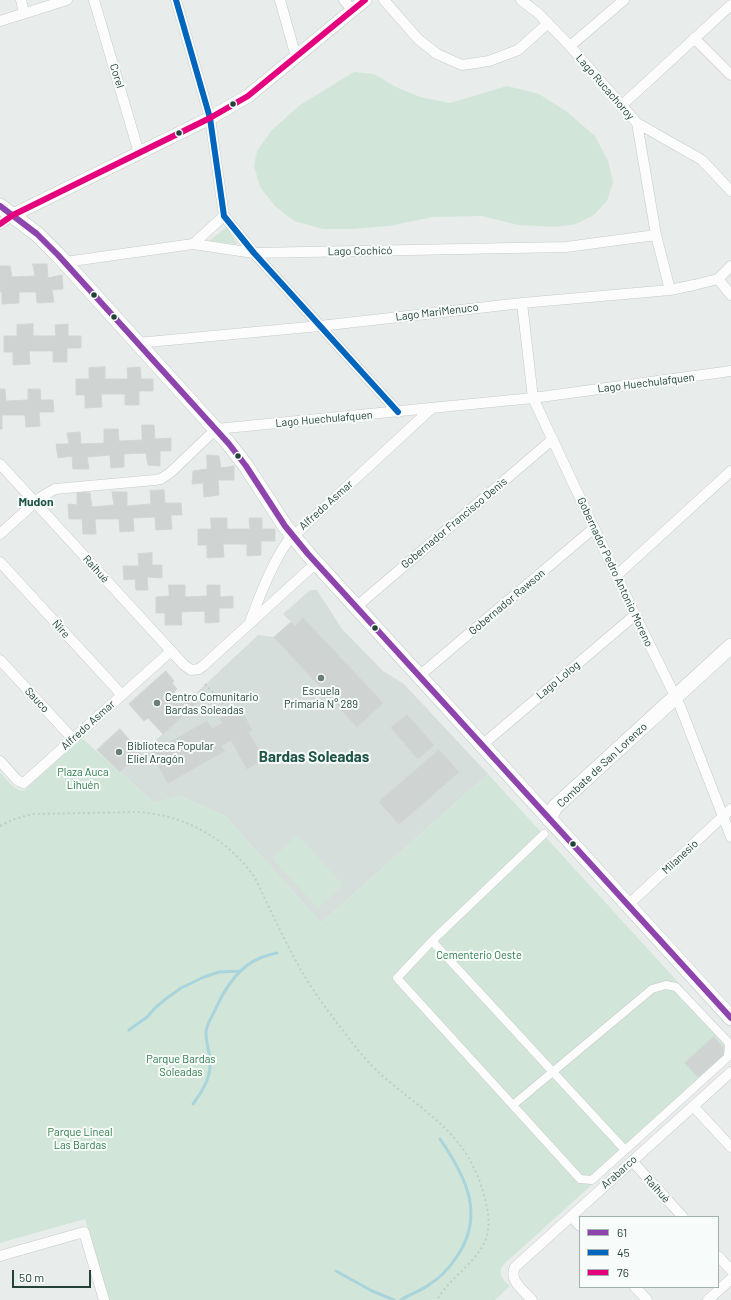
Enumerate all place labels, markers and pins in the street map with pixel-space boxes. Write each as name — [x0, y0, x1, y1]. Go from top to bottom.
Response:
unlabelled marker — [228, 99, 238, 109]
unlabelled marker — [174, 128, 184, 138]
unlabelled marker — [89, 290, 99, 300]
unlabelled marker — [109, 312, 119, 322]
unlabelled marker — [233, 451, 243, 461]
unlabelled marker — [370, 623, 380, 633]
marker: Escuela Primaria N° 289 — [316, 673, 326, 683]
place label: Escuela Primaria N° 289 — [284, 684, 358, 710]
place label: Centro Comunitario Bardas Soleadas — [165, 690, 258, 716]
marker: Centro Comunitario Bardas Soleadas — [152, 698, 162, 708]
place label: Biblioteca Popular Eliel Aragón — [127, 739, 214, 765]
marker: Biblioteca Popular Eliel Aragón — [114, 747, 124, 757]
unlabelled marker — [568, 839, 578, 849]

